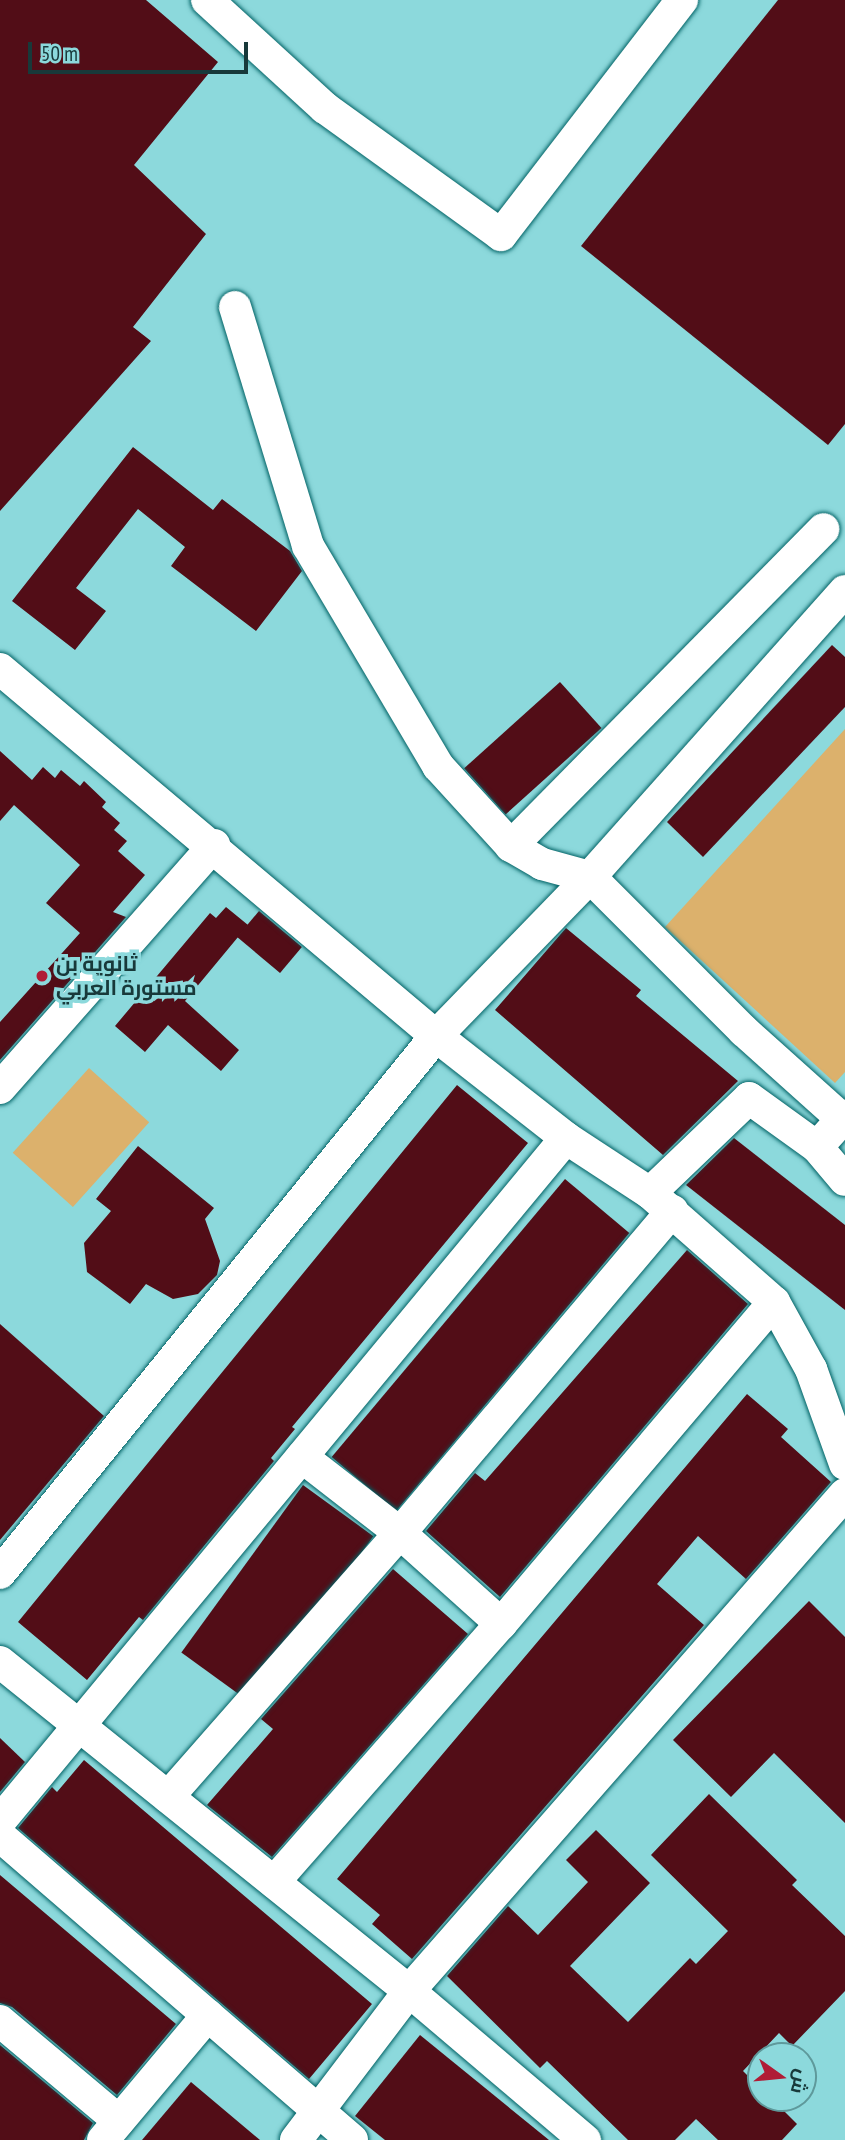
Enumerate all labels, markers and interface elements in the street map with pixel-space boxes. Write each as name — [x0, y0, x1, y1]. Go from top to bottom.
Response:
scale bar — [32, 28, 252, 72]
text: 50 m — [41, 40, 78, 67]
place label: ثانوية بن مستورة العربي — [56, 951, 197, 1001]
marker: ثانوية بن مستورة العربي — [34, 968, 50, 984]
north arrow — [747, 2042, 817, 2112]
text: ش — [786, 2067, 815, 2097]

